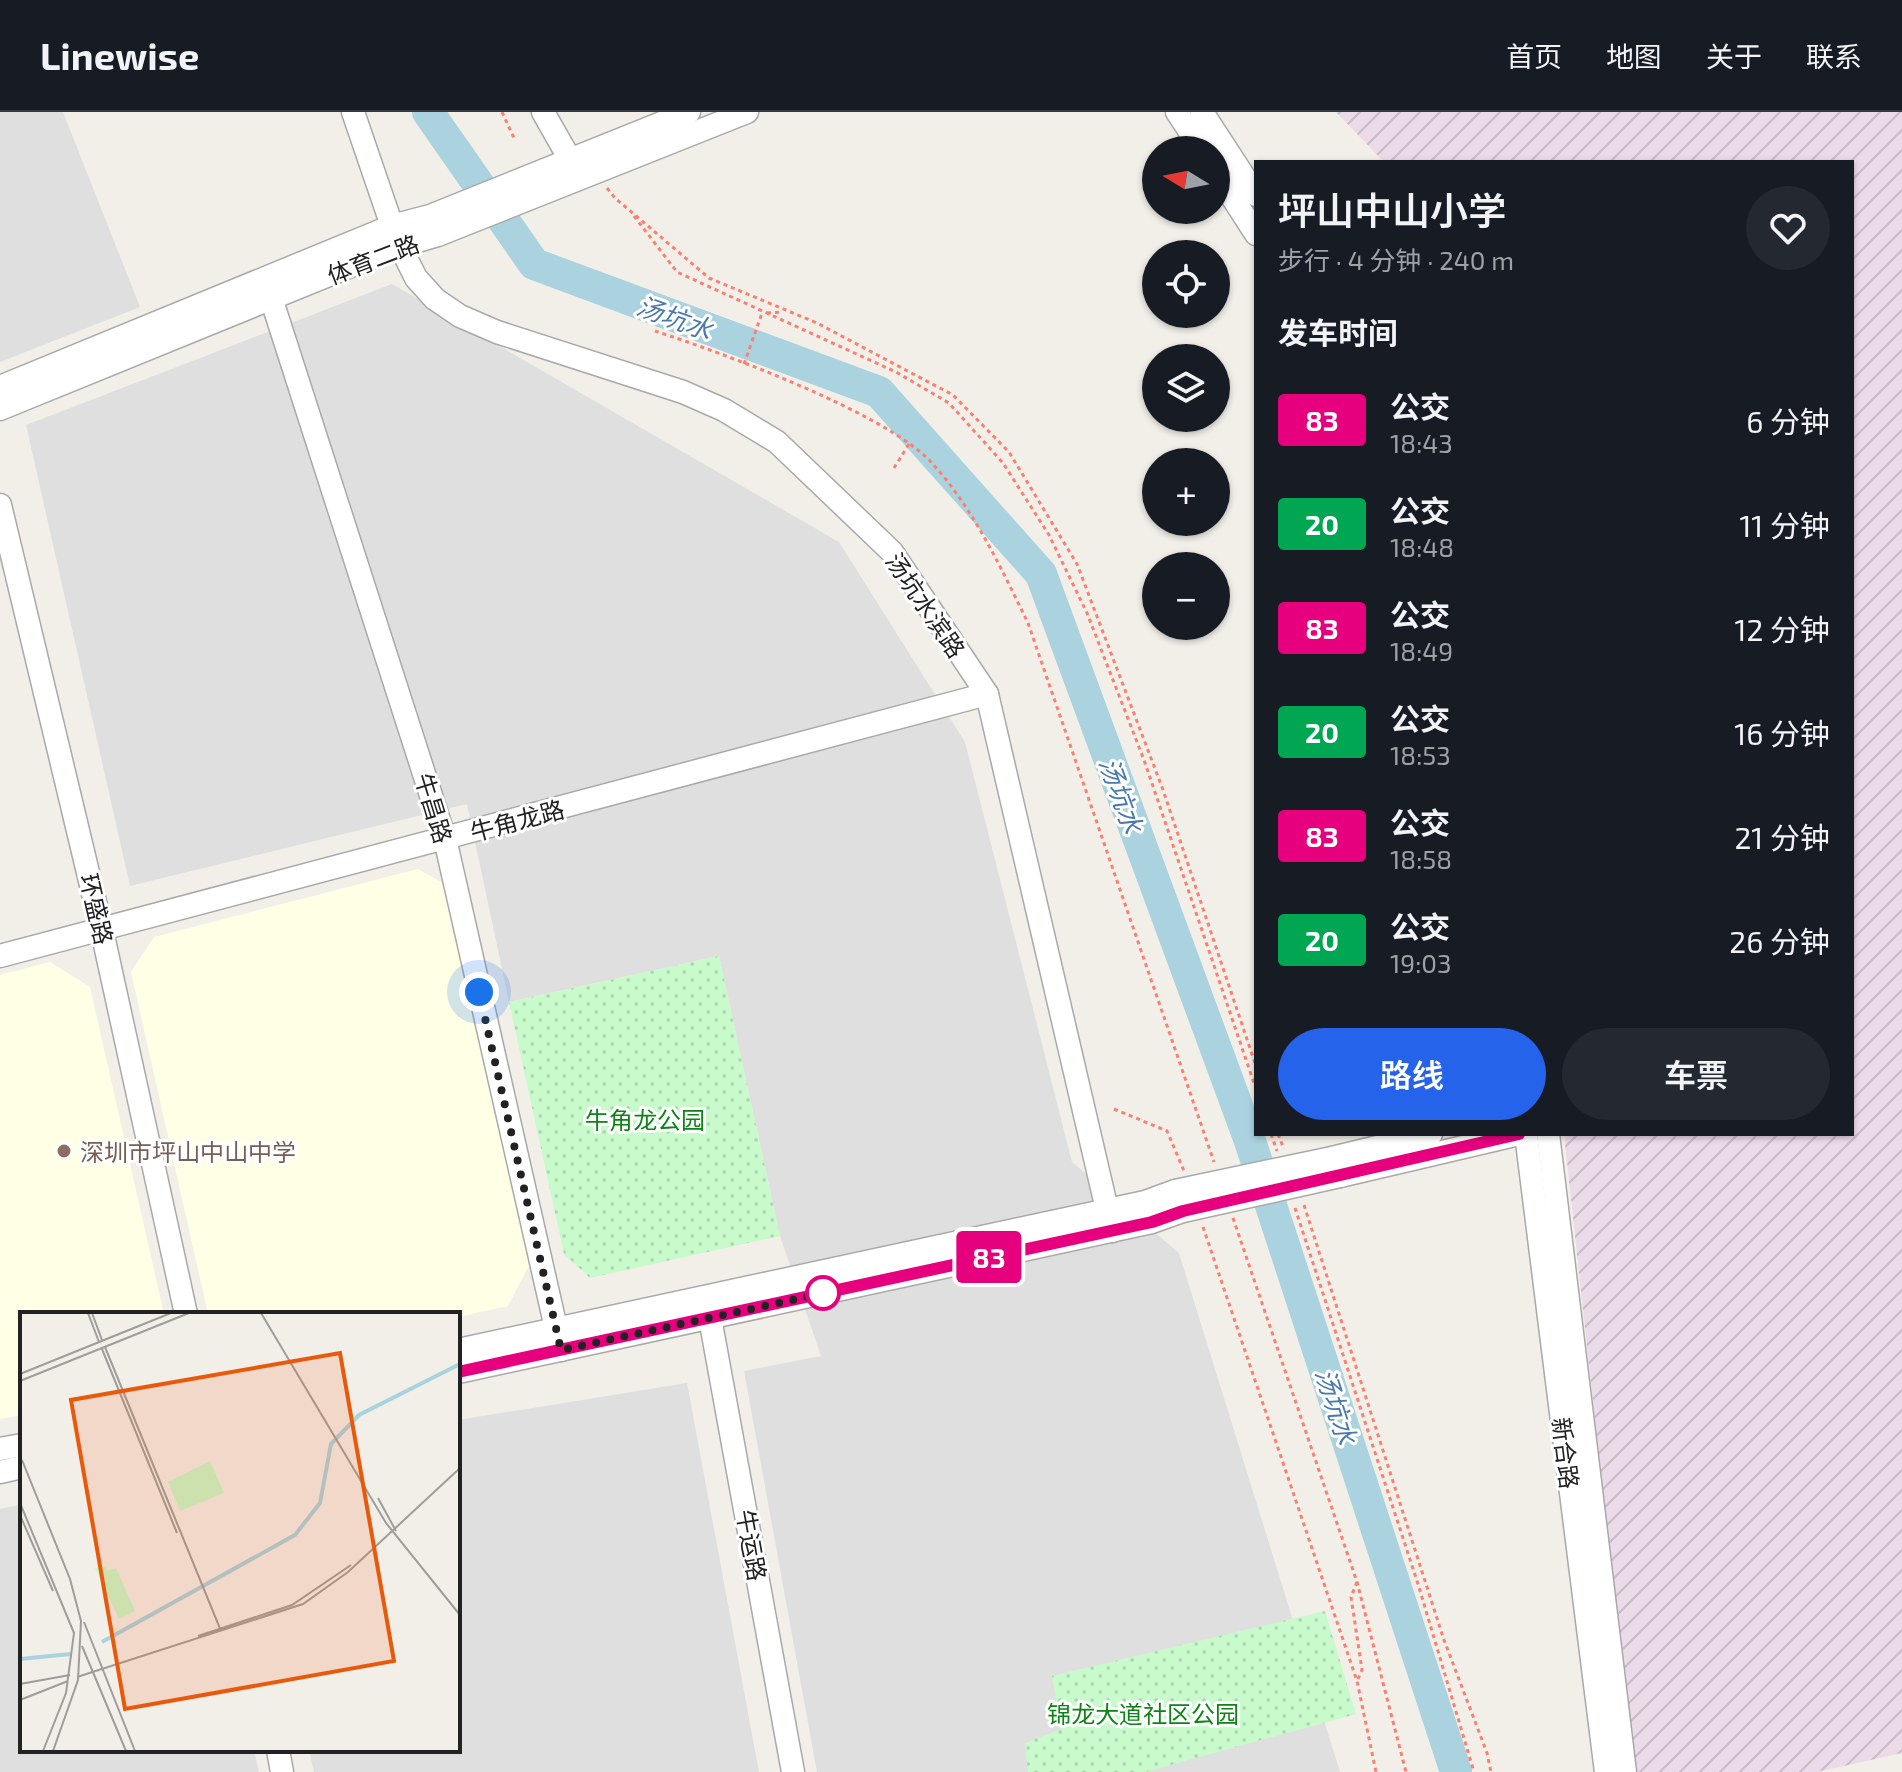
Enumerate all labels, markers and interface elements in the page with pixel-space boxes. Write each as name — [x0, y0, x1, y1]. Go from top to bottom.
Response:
text: Linewise — [40, 32, 199, 78]
text: 首页 — [1506, 39, 1562, 73]
text: 地图 — [1606, 39, 1662, 73]
text: 关于 — [1706, 39, 1762, 73]
text: 联系 — [1806, 39, 1862, 73]
north arrow — [1142, 136, 1230, 224]
map controls — [1142, 136, 1230, 640]
button: heart — [1746, 186, 1830, 270]
text: 坪山中山小学 — [1278, 187, 1506, 233]
street label: 体育二路 — [323, 228, 423, 290]
button: locate — [1142, 240, 1230, 328]
text: 步行 · 4 分钟 · 240 m — [1278, 244, 1514, 275]
water label: 汤坑水 — [633, 289, 718, 345]
text: 发车时间 — [1278, 314, 1398, 350]
button: layers — [1142, 344, 1230, 432]
text: 公交 — [1390, 388, 1450, 424]
text: 83 — [1305, 403, 1339, 437]
text: 6 分钟 — [1746, 403, 1830, 439]
text: 18:43 — [1390, 427, 1453, 458]
button: + — [1142, 448, 1230, 536]
text: 公交 — [1390, 492, 1450, 528]
text: 20 — [1305, 507, 1339, 541]
text: 11 分钟 — [1739, 507, 1830, 543]
text: 18:48 — [1390, 531, 1454, 562]
street label: 汤坑水滨路 — [880, 547, 972, 663]
button: − — [1142, 552, 1230, 640]
text: 公交 — [1390, 596, 1450, 632]
text: 83 — [1305, 611, 1339, 645]
text: 12 分钟 — [1735, 611, 1830, 647]
text: 18:49 — [1390, 635, 1453, 666]
text: 公交 — [1390, 700, 1450, 736]
text: 20 — [1305, 715, 1339, 749]
text: 16 分钟 — [1734, 715, 1830, 751]
text: 18:53 — [1390, 739, 1451, 770]
water label: 汤坑水 — [1094, 753, 1150, 838]
street label: 牛昌路 — [410, 769, 458, 847]
street label: 牛角龙路 — [467, 794, 567, 846]
text: 公交 — [1390, 804, 1450, 840]
text: 83 — [1305, 819, 1339, 853]
text: 21 分钟 — [1735, 819, 1830, 855]
text: 18:58 — [1390, 843, 1452, 874]
street label: 环盛路 — [75, 871, 119, 947]
text: 公交 — [1390, 908, 1450, 944]
text: 20 — [1305, 923, 1339, 957]
text: 26 分钟 — [1729, 923, 1830, 959]
text: 19:03 — [1390, 947, 1452, 978]
your location — [459, 972, 499, 1012]
button: 路线 — [1278, 1028, 1546, 1120]
button: 车票 — [1562, 1028, 1830, 1120]
park label: 牛角龙公园 — [585, 1105, 705, 1134]
place label: 深圳市坪山中山中学 — [80, 1137, 296, 1166]
marker: 深圳市坪山中山中学 — [55, 1142, 73, 1160]
line badge: 83 — [953, 1231, 1025, 1283]
text: 83 — [972, 1240, 1006, 1274]
unlabelled marker — [806, 1276, 840, 1310]
inset map — [20, 1312, 460, 1752]
water label: 汤坑水 — [1310, 1364, 1364, 1449]
street label: 新合路 — [1547, 1416, 1585, 1490]
street label: 牛运路 — [731, 1507, 773, 1583]
park label: 锦龙大道社区公园 — [1047, 1699, 1239, 1728]

